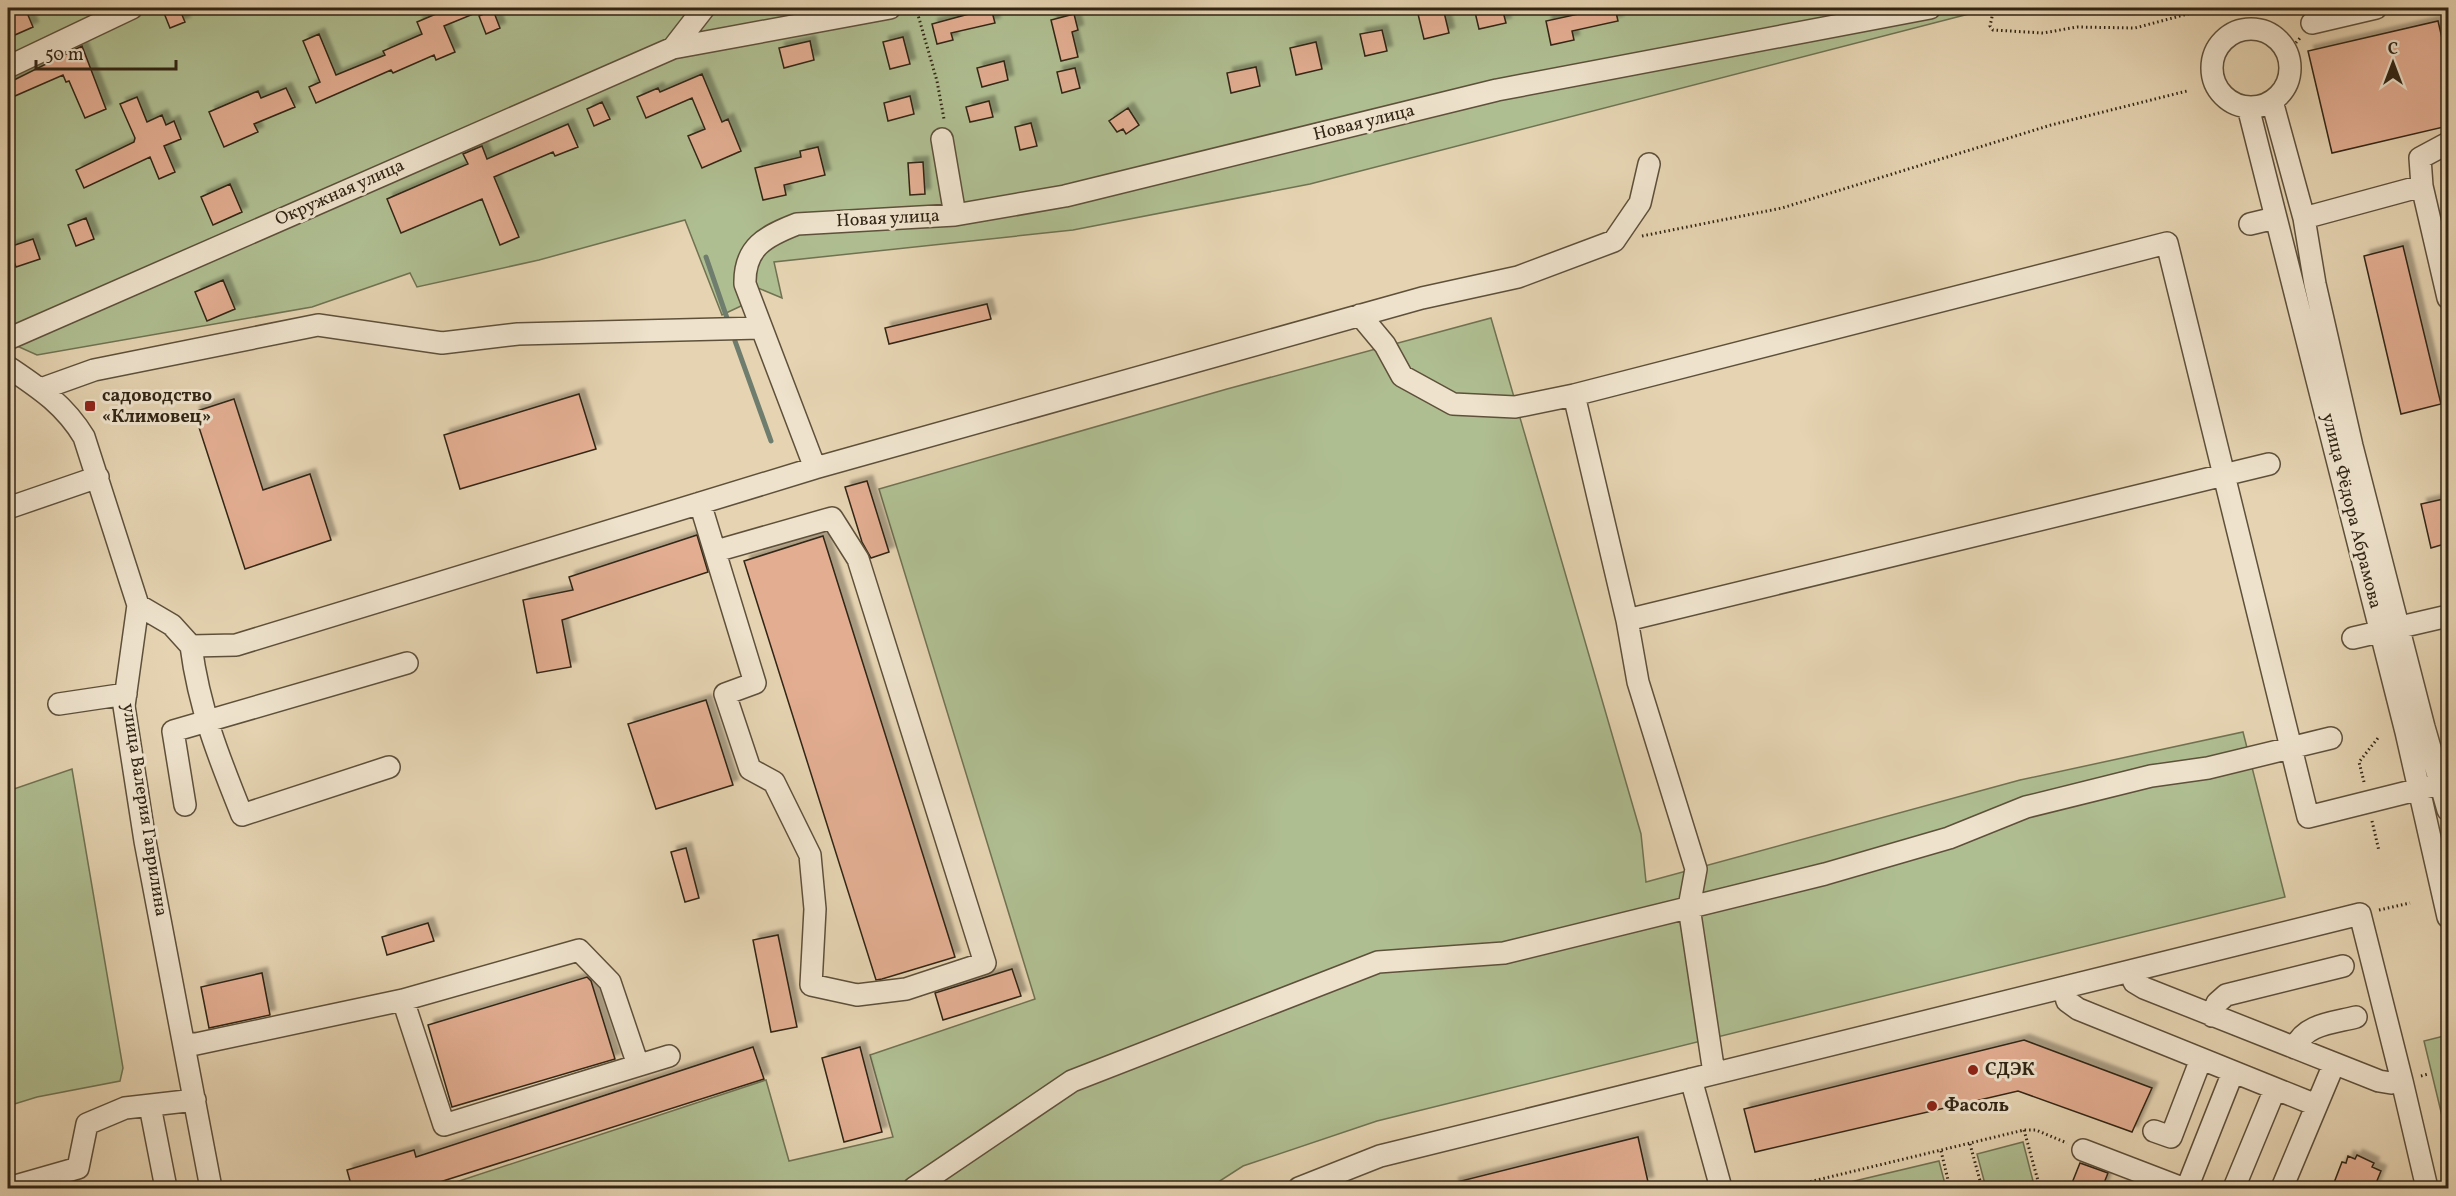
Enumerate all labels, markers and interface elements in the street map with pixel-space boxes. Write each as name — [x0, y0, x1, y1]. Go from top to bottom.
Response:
scale bar — [36, 33, 176, 71]
north arrow — [2363, 33, 2423, 93]
text: С — [2388, 39, 2398, 61]
text: 50 m — [45, 43, 84, 68]
street label: Новая улица — [1311, 98, 1417, 148]
street label: Окружная улица — [271, 153, 409, 233]
street label: Новая улица — [836, 204, 940, 234]
place label: садоводство «Климовец» — [102, 384, 212, 430]
marker: садоводство «Климовец» — [83, 399, 97, 413]
street label: улица Фёдора Абрамова — [2315, 411, 2387, 611]
street label: улица Валерия Гаврилина — [115, 702, 173, 918]
place label: СДЭК — [1985, 1058, 2035, 1083]
marker: СДЭК — [1966, 1063, 1980, 1077]
place label: Фасоль — [1944, 1094, 2009, 1119]
marker: Фасоль — [1925, 1099, 1939, 1113]

